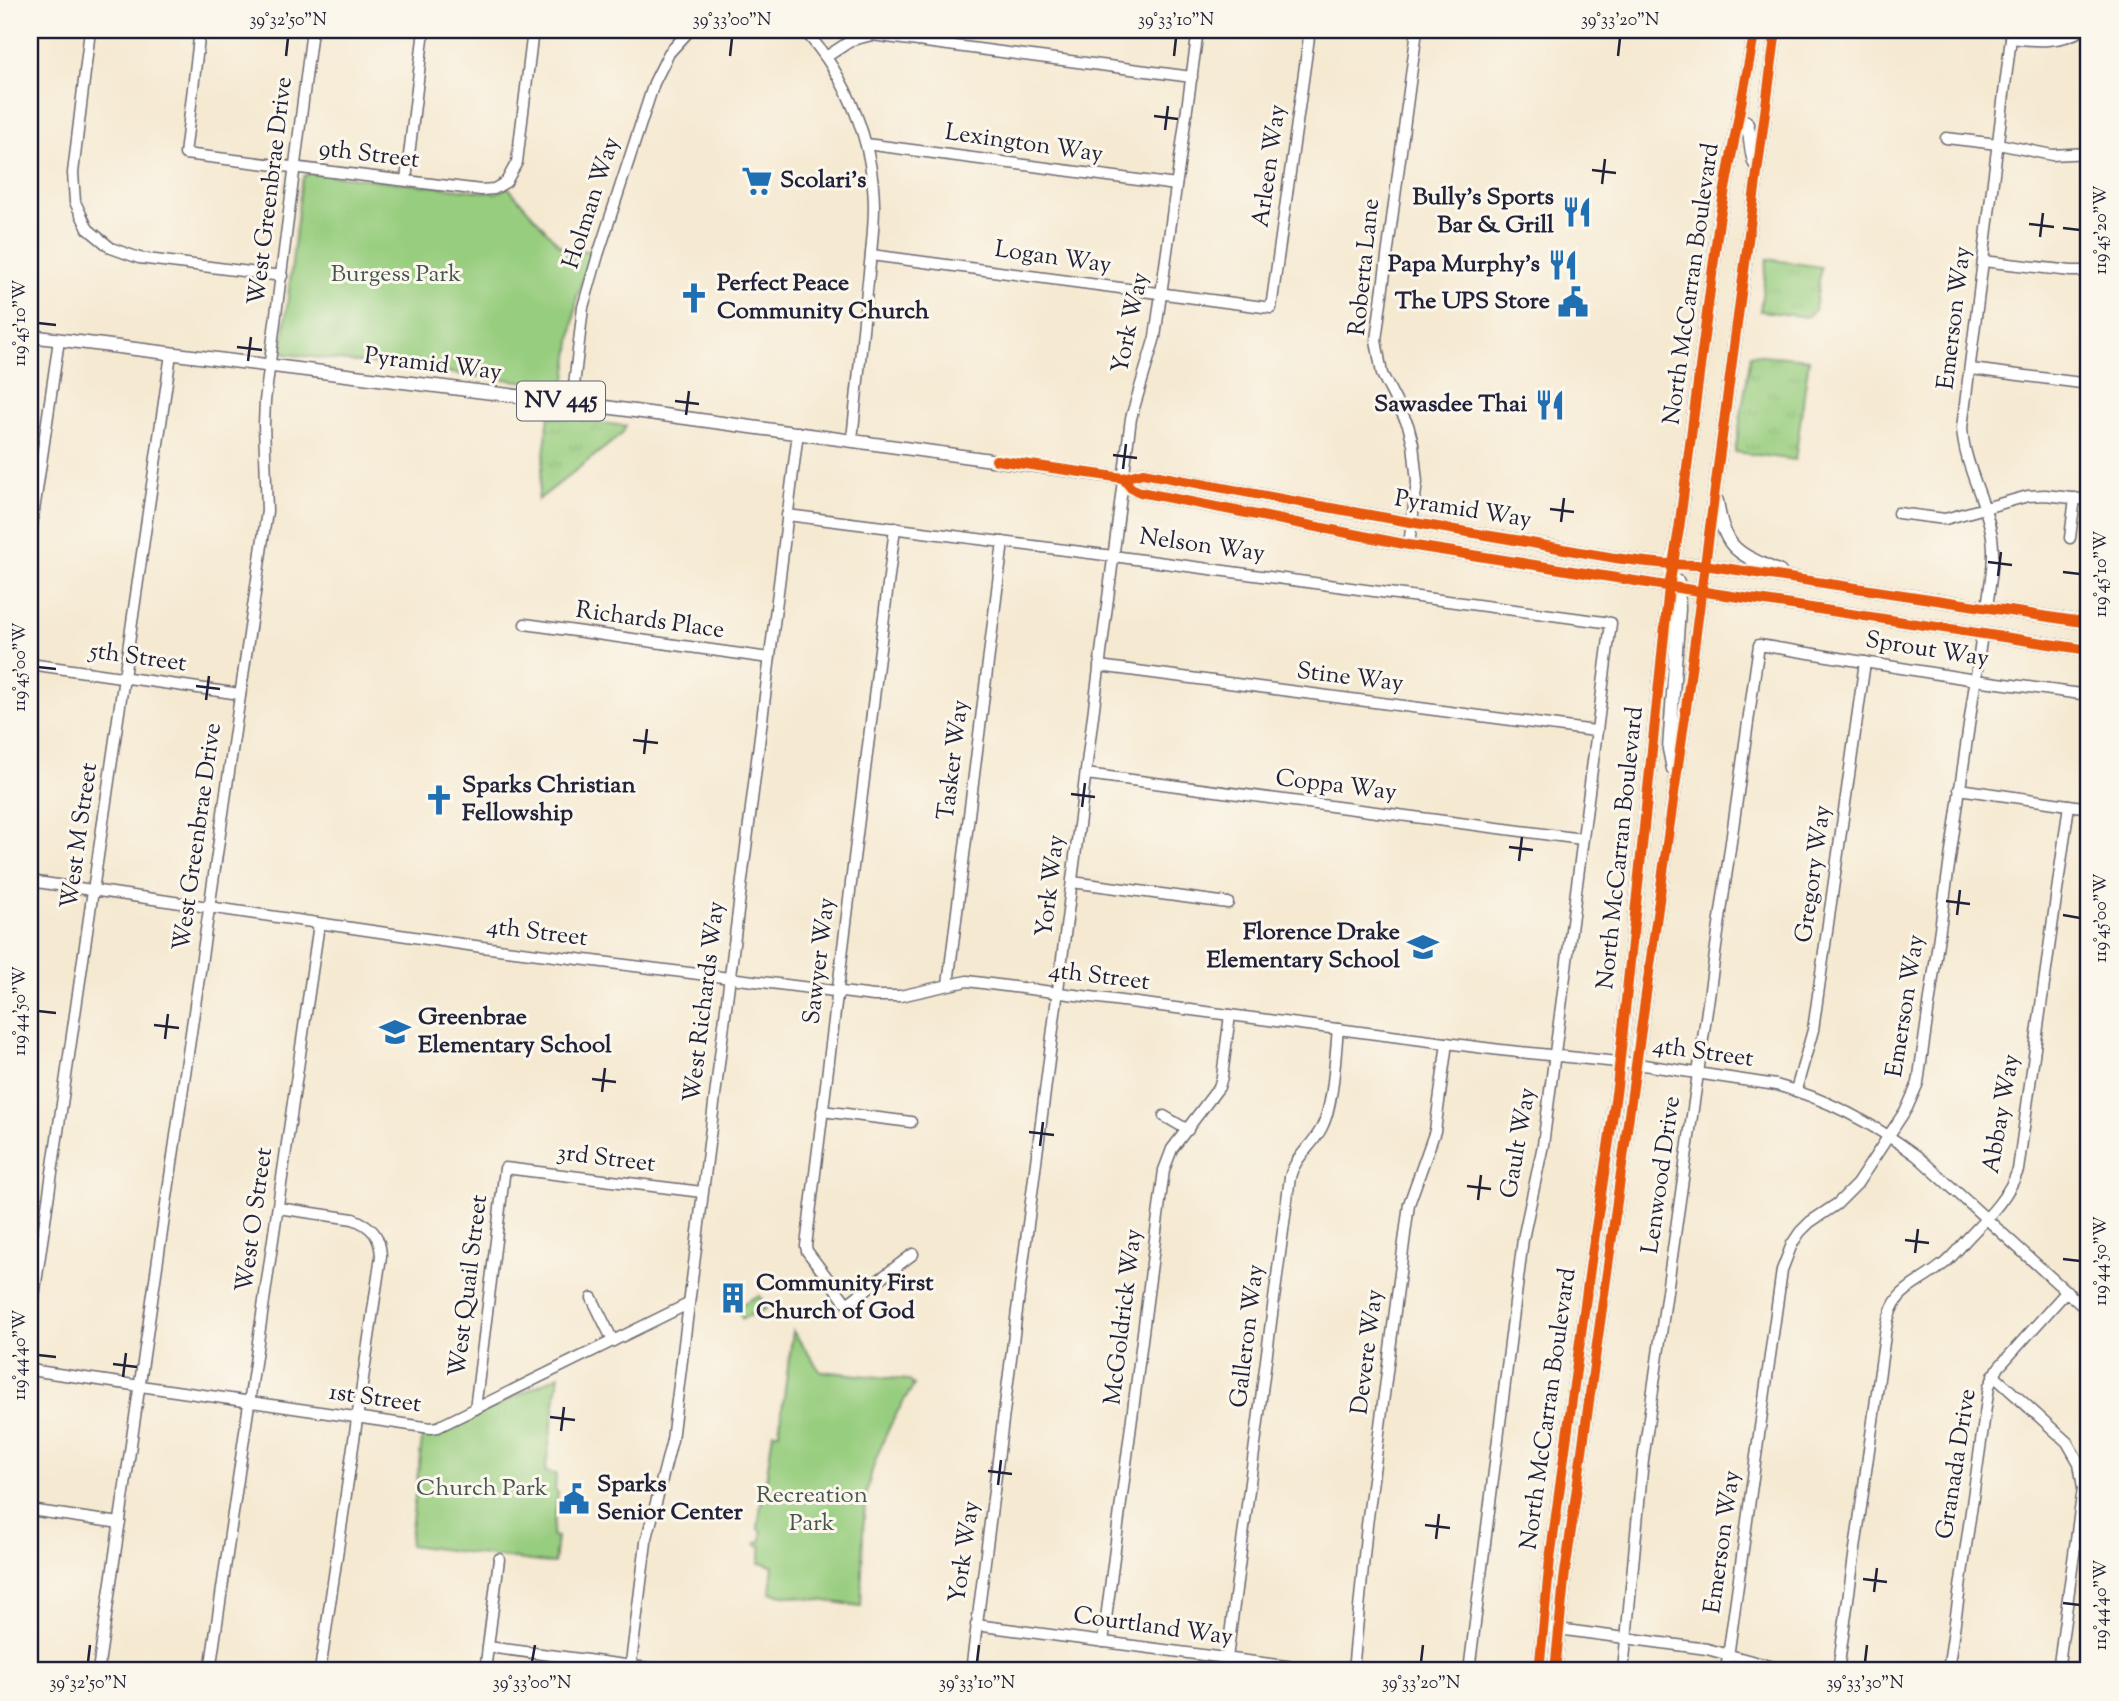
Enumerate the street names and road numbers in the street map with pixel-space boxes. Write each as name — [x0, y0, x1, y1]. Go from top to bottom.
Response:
street label: West Greenbrae Drive — [240, 75, 302, 307]
street label: Arleen Way — [1245, 102, 1295, 230]
street label: Lexington Way — [943, 116, 1105, 172]
street label: 9th Street — [317, 132, 421, 178]
street label: Holman Way — [555, 133, 629, 273]
street label: North McCarran Boulevard — [1655, 140, 1729, 427]
street label: Roberta Lane — [1341, 197, 1389, 337]
street label: Logan Way — [992, 233, 1114, 283]
street label: Emerson Way — [1929, 244, 1981, 392]
street label: York Way — [1104, 269, 1158, 377]
street label: Pyramid Way — [362, 340, 504, 390]
road number: NV 445 — [517, 382, 605, 420]
street label: Pyramid Way — [1392, 482, 1534, 538]
street label: Nelson Way — [1137, 520, 1267, 572]
street label: Richards Place — [574, 594, 726, 648]
street label: Sprout Way — [1863, 623, 1991, 677]
street label: 5th Street — [85, 634, 189, 682]
street label: Stine Way — [1295, 655, 1405, 701]
street label: Tasker Way — [930, 698, 978, 822]
street label: North McCarran Boulevard — [1589, 704, 1653, 991]
street label: West Greenbrae Drive — [165, 721, 231, 953]
street label: West M Street — [53, 761, 107, 911]
street label: Coppa Way — [1273, 762, 1399, 810]
street label: Gregory Way — [1788, 803, 1840, 945]
street label: York Way — [1028, 833, 1074, 939]
street label: Sawyer Way — [795, 896, 845, 1026]
street label: West Richards Way — [676, 899, 734, 1105]
street label: 4th Street — [485, 910, 589, 956]
street label: Emerson Way — [1878, 932, 1934, 1080]
street label: 4th Street — [1047, 954, 1151, 1000]
street label: 4th Street — [1650, 1029, 1756, 1077]
street label: Abbay Way — [1975, 1051, 2029, 1177]
street label: Gault Way — [1493, 1085, 1545, 1201]
street label: Lenwood Drive — [1634, 1094, 1690, 1256]
street label: 3rd Street — [555, 1136, 657, 1182]
street label: West O Street — [228, 1145, 282, 1295]
street label: West Quail Street — [441, 1193, 497, 1379]
street label: McGoldrick Way — [1096, 1227, 1152, 1407]
street label: Galleron Way — [1222, 1262, 1274, 1410]
street label: North McCarran Boulevard — [1512, 1265, 1586, 1552]
street label: Devere Way — [1343, 1287, 1393, 1417]
street label: 1st Street — [327, 1376, 423, 1422]
street label: Granada Drive — [1928, 1386, 1986, 1542]
street label: Emerson Way — [1696, 1468, 1750, 1616]
street label: York Way — [941, 1499, 989, 1605]
street label: Courtland Way — [1071, 1599, 1235, 1655]

